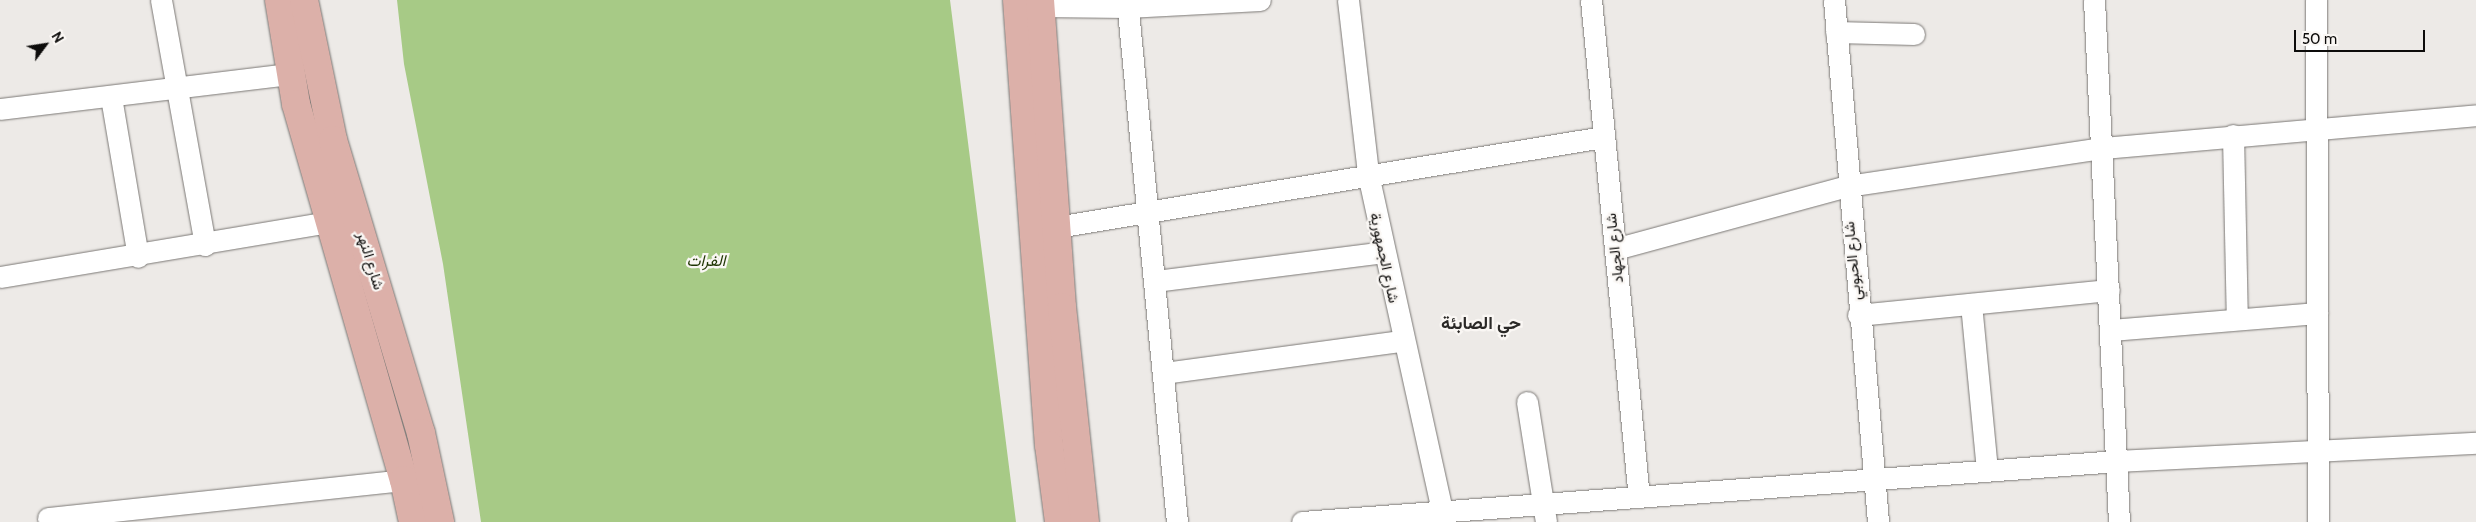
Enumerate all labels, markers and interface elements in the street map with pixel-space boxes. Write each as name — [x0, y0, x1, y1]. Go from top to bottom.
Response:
north arrow — [20, 20, 70, 70]
scale bar — [2296, 20, 2427, 52]
text: N — [48, 28, 68, 46]
text: 50 m — [2302, 30, 2337, 48]
street label: شارع الجمهورية — [1366, 211, 1402, 305]
street label: شارع الجهاد — [1602, 212, 1628, 284]
street label: شارع الحبوبي — [1841, 221, 1865, 301]
street label: شارع النهر — [353, 230, 387, 292]
water label: الفرات — [686, 251, 726, 271]
district label: حي الصابئة — [1441, 312, 1521, 334]

